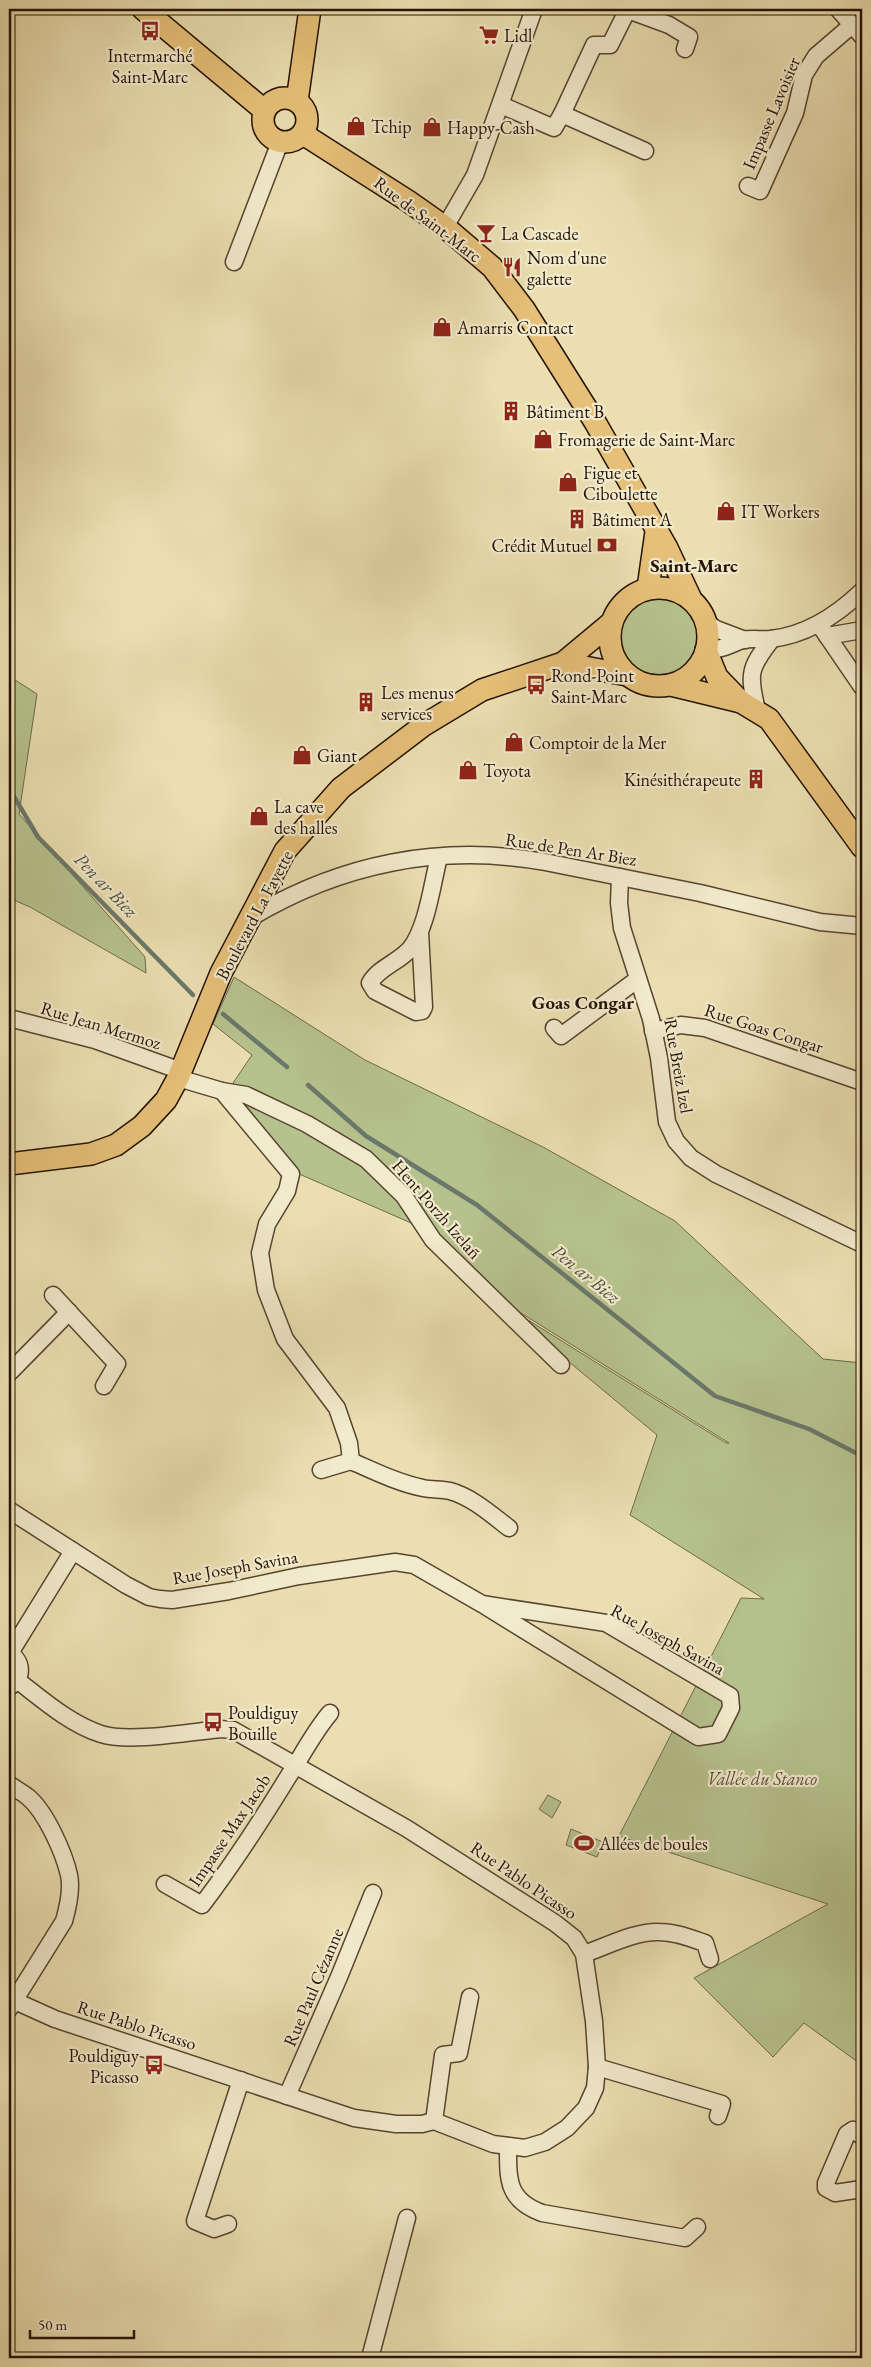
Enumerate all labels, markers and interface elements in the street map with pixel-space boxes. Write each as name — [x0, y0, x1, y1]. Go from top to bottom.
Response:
bus stop icon: Intermarché Saint-Marc — [139, 20, 161, 42]
supermarket icon: Lidl — [478, 24, 500, 46]
place label: Lidl — [504, 24, 532, 47]
place label: Intermarché Saint-Marc — [107, 44, 193, 88]
street label: Impasse Lavoisier — [737, 53, 805, 173]
shop icon: Tchip — [345, 115, 367, 137]
place label: Tchip — [371, 115, 412, 138]
shop icon: Happy-Cash — [421, 116, 443, 138]
place label: Happy-Cash — [447, 116, 535, 139]
street label: Rue de Saint-Marc — [370, 171, 486, 267]
bar icon: La Cascade — [475, 222, 497, 244]
place label: La Cascade — [501, 222, 578, 245]
place label: Nom d'une galette — [527, 246, 607, 290]
restaurant icon: Nom d'une galette — [501, 256, 523, 278]
shop icon: Amarris Contact — [431, 316, 453, 338]
place label: Amarris Contact — [456, 316, 574, 339]
building icon: Bâtiment B — [500, 400, 522, 422]
place label: Bâtiment B — [526, 400, 604, 423]
shop icon: Fromagerie de Saint-Marc — [532, 428, 554, 450]
place label: Fromagerie de Saint-Marc — [558, 428, 735, 451]
place label: Figue et Ciboulette — [583, 461, 658, 505]
shop icon: Figue et Ciboulette — [557, 471, 579, 493]
shop icon: IT Workers — [715, 500, 737, 522]
place label: IT Workers — [741, 500, 820, 523]
building icon: Bâtiment A — [566, 508, 588, 530]
place label: Bâtiment A — [592, 508, 673, 531]
place label: Crédit Mutuel — [491, 534, 592, 557]
bank icon: Crédit Mutuel — [596, 534, 618, 556]
district label: Saint-Marc — [650, 553, 738, 578]
place label: Rond-Point Saint-Marc — [551, 664, 634, 708]
bus stop icon: Rond-Point Saint-Marc — [525, 674, 547, 696]
place label: Les menus services — [381, 681, 454, 725]
building icon: Les menus services — [355, 691, 377, 713]
shop icon: Comptoir de la Mer — [503, 731, 525, 753]
place label: Comptoir de la Mer — [529, 731, 666, 754]
shop icon: Giant — [291, 744, 313, 766]
place label: Giant — [317, 744, 357, 767]
shop icon: Toyota — [457, 759, 479, 781]
place label: Toyota — [483, 759, 532, 782]
place label: Kinésithérapeute — [624, 768, 741, 791]
building icon: Kinésithérapeute — [745, 768, 767, 790]
place label: La cave des halles — [274, 795, 338, 839]
shop icon: La cave des halles — [248, 805, 270, 827]
street label: Rue de Pen Ar Biez — [504, 827, 639, 871]
street label: Boulevard La Fayette — [210, 846, 298, 984]
water label: Pen ar Biez — [69, 847, 143, 923]
district label: Goas Congar — [532, 990, 634, 1015]
street label: Rue Jean Mermoz — [38, 996, 164, 1054]
street label: Rue Goas Congar — [702, 998, 826, 1058]
street label: Rue Breiz Izel — [659, 1017, 699, 1115]
street label: Hent Porzh Izelañ — [387, 1154, 487, 1264]
water label: Pen ar Biez — [547, 1239, 626, 1309]
street label: Rue Joseph Savina — [171, 1545, 300, 1589]
street label: Rue Joseph Savina — [607, 1598, 730, 1680]
place label: Pouldiguy Bouille — [228, 1701, 299, 1745]
bus stop icon: Pouldiguy Bouille — [202, 1711, 224, 1733]
park label: Vallée du Stanco — [707, 1767, 817, 1790]
street label: Impasse Max Jacob — [183, 1769, 275, 1891]
sports icon: Allées de boules — [573, 1832, 595, 1854]
place label: Allées de boules — [598, 1832, 708, 1855]
street label: Rue Pablo Picasso — [466, 1836, 582, 1924]
street label: Rue Paul Cézanne — [278, 1924, 348, 2050]
street label: Rue Pablo Picasso — [74, 1995, 200, 2055]
place label: Pouldiguy Picasso — [69, 2044, 139, 2088]
bus stop icon: Pouldiguy Picasso — [143, 2054, 165, 2076]
scale bar — [30, 2307, 134, 2339]
text: 50 m — [38, 2315, 67, 2334]

